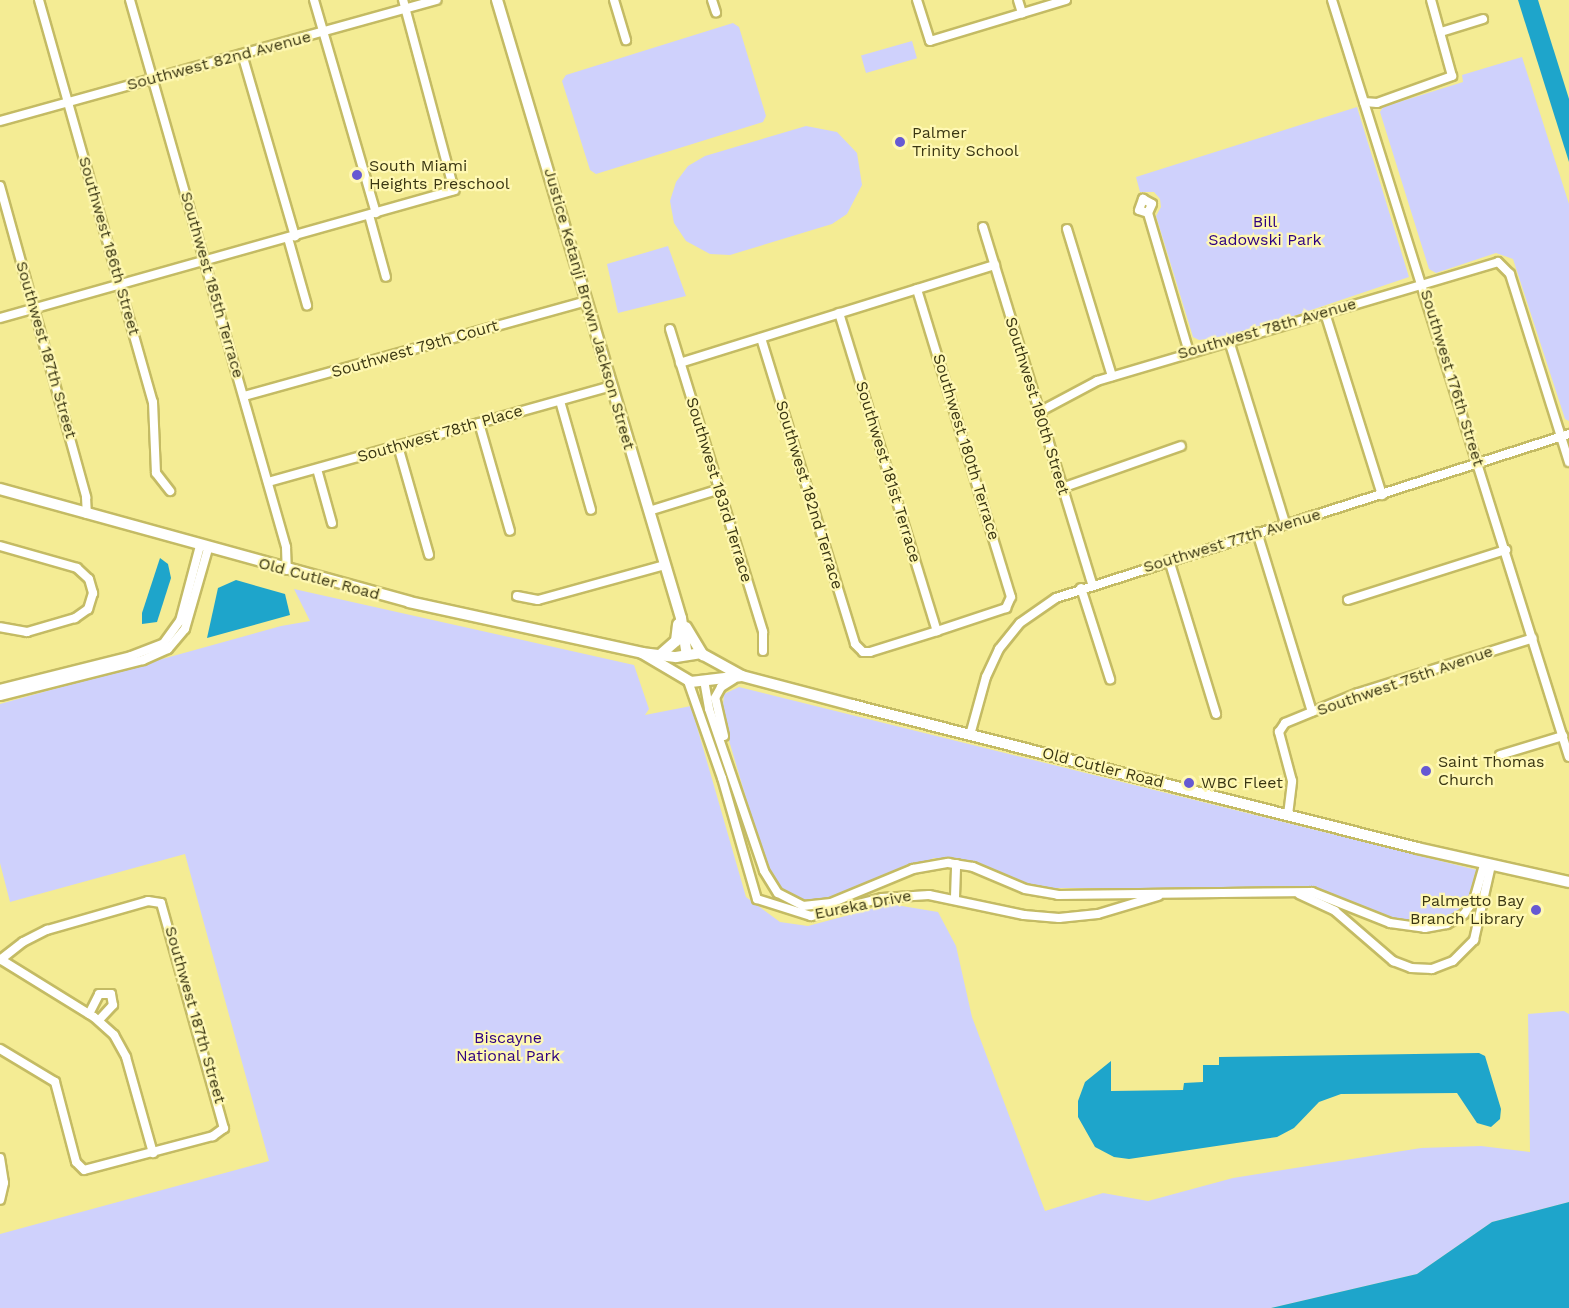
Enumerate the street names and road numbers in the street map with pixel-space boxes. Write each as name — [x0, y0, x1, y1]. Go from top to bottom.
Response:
street label: Southwest 82nd Avenue — [125, 27, 313, 95]
street label: Southwest 186th Street — [74, 154, 144, 338]
street label: Justice Ketanji Brown Jackson Street — [539, 166, 639, 452]
street label: Southwest 185th Terrace — [176, 189, 248, 381]
street label: Southwest 187th Street — [11, 259, 81, 441]
street label: Southwest 176th Street — [1416, 287, 1488, 469]
street label: Southwest 78th Avenue — [1175, 294, 1359, 364]
street label: Southwest 180th Street — [1001, 315, 1073, 497]
street label: Southwest 79th Court — [329, 316, 501, 382]
street label: Southwest 180th Terrace — [928, 351, 1004, 543]
street label: Southwest 181st Terrace — [851, 379, 925, 565]
street label: Southwest 183rd Terrace — [682, 395, 756, 585]
street label: Southwest 182nd Terrace — [771, 398, 847, 592]
street label: Southwest 78th Place — [355, 401, 525, 467]
street label: Southwest 77th Avenue — [1140, 505, 1324, 577]
street label: Old Cutler Road — [256, 554, 382, 604]
street label: Southwest 75th Avenue — [1314, 642, 1496, 720]
street label: Old Cutler Road — [1040, 744, 1166, 792]
street label: Eureka Drive — [813, 886, 913, 924]
street label: Southwest 187th Street — [160, 924, 230, 1106]

